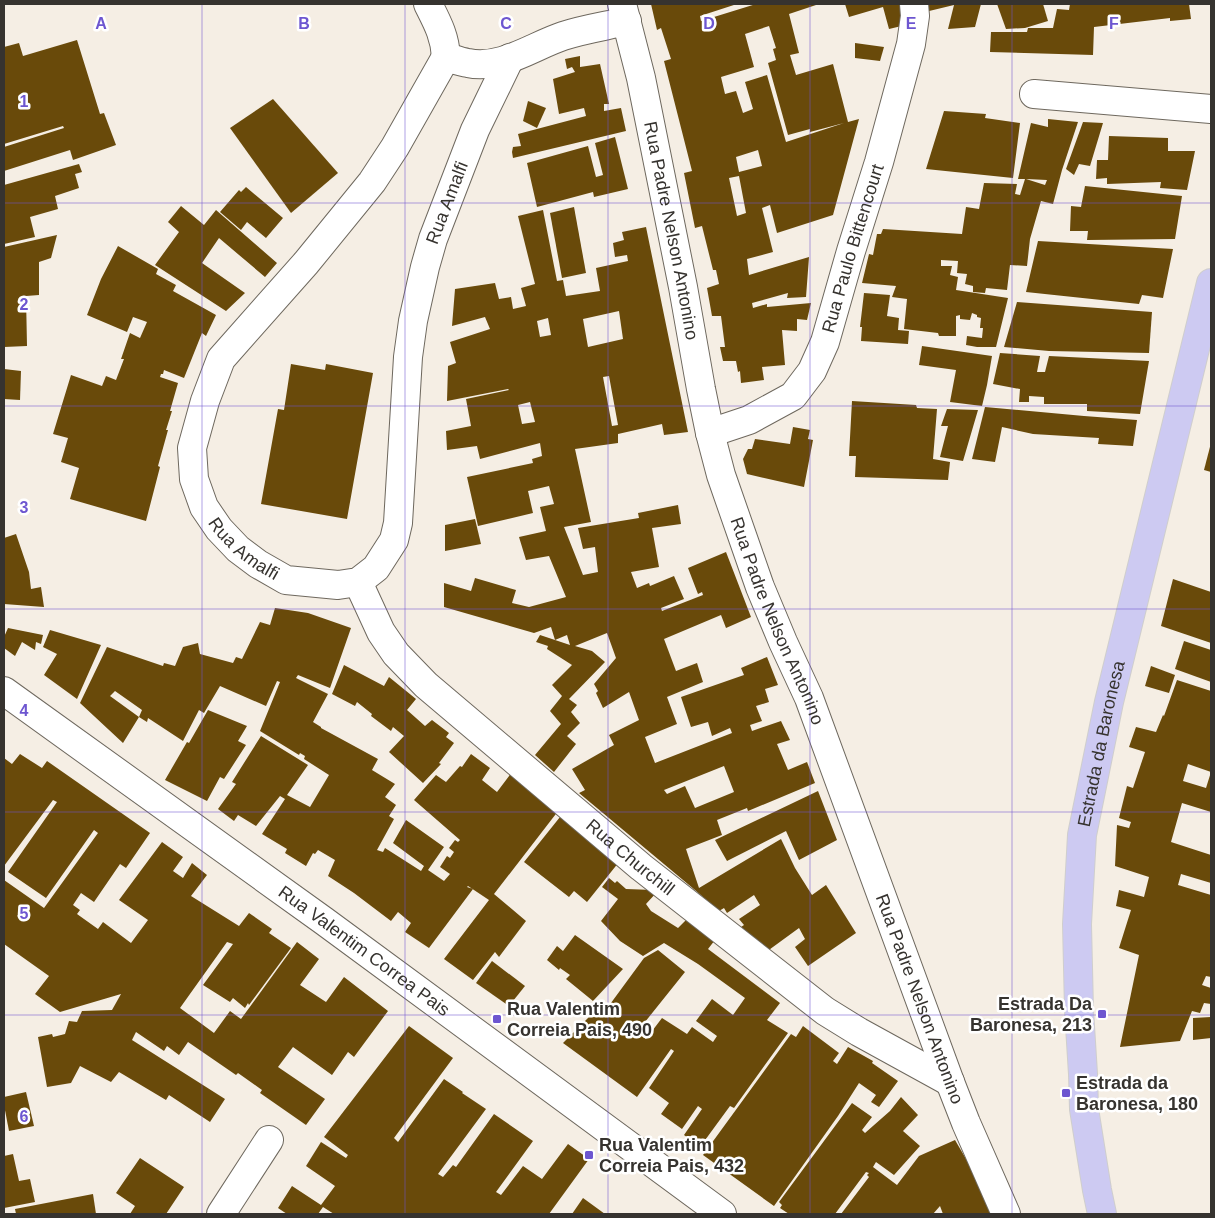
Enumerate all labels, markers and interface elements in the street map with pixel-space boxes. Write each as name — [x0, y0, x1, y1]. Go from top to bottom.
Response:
text: A — [95, 15, 107, 32]
text: B — [298, 15, 310, 32]
text: C — [500, 15, 512, 32]
text: D — [703, 15, 715, 32]
text: E — [906, 15, 917, 32]
text: F — [1109, 15, 1119, 32]
text: 1 — [20, 93, 29, 110]
street label: Rua Padre Nelson Antonino — [640, 120, 702, 341]
street label: Rua Amalfi — [422, 158, 472, 247]
street label: Rua Paulo Bittencourt — [818, 162, 888, 335]
text: 2 — [20, 296, 29, 313]
text: 3 — [20, 499, 29, 516]
street label: Rua Amalfi — [204, 514, 283, 584]
street label: Rua Padre Nelson Antonino — [726, 515, 828, 727]
street label: Estrada da Baronesa — [1074, 658, 1129, 829]
text: 4 — [20, 702, 29, 719]
street label: Rua Churchill — [582, 815, 678, 899]
street label: Rua Valentim Correa Pais — [275, 882, 453, 1020]
street label: Rua Padre Nelson Antonino — [872, 891, 968, 1107]
text: 5 — [20, 905, 29, 922]
place label: Estrada Da Baronesa, 213 — [970, 994, 1093, 1035]
place label: Rua Valentim Correia Pais, 490 — [507, 999, 652, 1040]
marker: Estrada Da Baronesa, 213 — [1096, 1008, 1108, 1020]
marker: Rua Valentim Correia Pais, 490 — [491, 1013, 503, 1025]
place label: Estrada da Baronesa, 180 — [1076, 1073, 1198, 1114]
marker: Estrada da Baronesa, 180 — [1060, 1087, 1072, 1099]
text: 6 — [20, 1108, 29, 1125]
place label: Rua Valentim Correia Pais, 432 — [599, 1135, 744, 1176]
marker: Rua Valentim Correia Pais, 432 — [583, 1149, 595, 1161]

